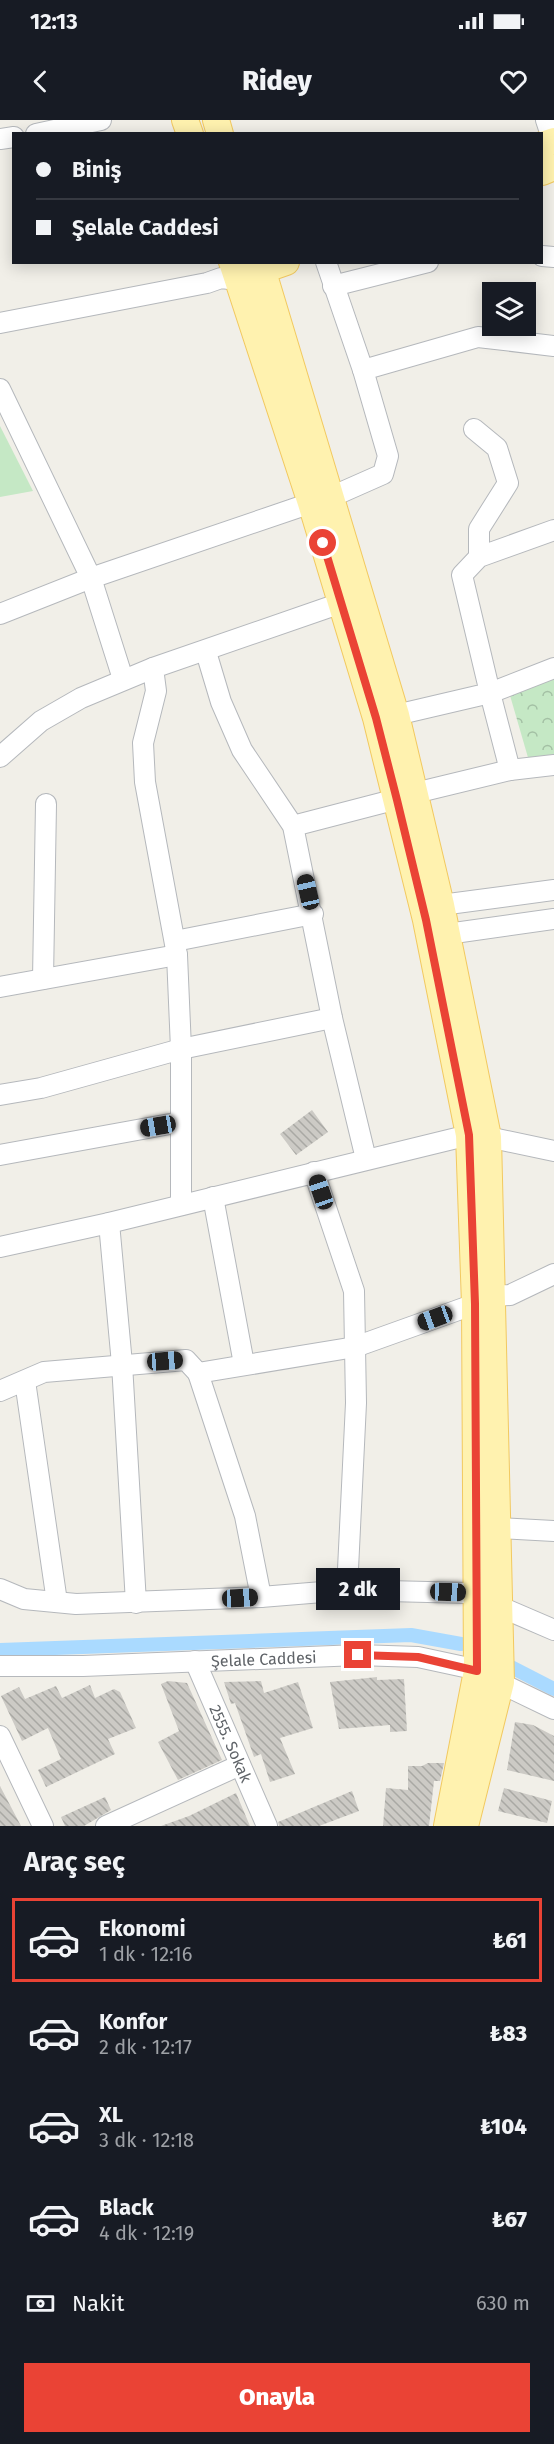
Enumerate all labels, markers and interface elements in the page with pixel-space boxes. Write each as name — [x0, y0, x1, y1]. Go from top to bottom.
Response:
text: 12:13 — [30, 8, 78, 35]
icon: back — [24, 65, 57, 98]
text: Ridey — [242, 65, 312, 97]
icon: heart — [497, 65, 530, 98]
text: Biniş — [72, 156, 121, 183]
text: Şelale Caddesi — [72, 214, 219, 241]
map controls — [482, 282, 536, 336]
button: layers — [482, 282, 536, 336]
route start — [309, 529, 336, 556]
car — [295, 872, 321, 912]
car — [139, 1114, 177, 1138]
car — [307, 1172, 335, 1212]
car — [415, 1303, 455, 1333]
car — [146, 1351, 184, 1371]
callout: 2 dk — [316, 1568, 400, 1610]
text: 2 dk — [339, 1577, 377, 1601]
car — [430, 1582, 466, 1602]
car — [222, 1588, 258, 1608]
route end — [344, 1641, 371, 1668]
street label: Şelale Caddesi — [211, 1647, 317, 1671]
street label: 2555. Sokak — [206, 1702, 257, 1786]
text: Araç seç — [24, 1846, 125, 1878]
icon: car — [27, 1913, 81, 1967]
text: Ekonomi — [99, 1915, 186, 1942]
text: ₺61 — [493, 1927, 527, 1954]
text: 1 dk · 12:16 — [99, 1942, 192, 1966]
icon: car — [27, 2006, 81, 2060]
text: Konfor — [99, 2008, 167, 2035]
text: ₺83 — [489, 2020, 527, 2047]
text: 2 dk · 12:17 — [99, 2035, 192, 2059]
icon: car — [27, 2099, 81, 2153]
text: XL — [99, 2101, 123, 2128]
text: ₺104 — [480, 2113, 527, 2140]
text: 3 dk · 12:18 — [99, 2128, 194, 2152]
icon: car — [27, 2192, 81, 2246]
text: Black — [99, 2194, 154, 2221]
text: ₺67 — [492, 2206, 527, 2233]
text: 4 dk · 12:19 — [99, 2221, 194, 2245]
icon: cash — [24, 2287, 57, 2320]
text: Nakit — [72, 2290, 124, 2317]
text: 630 m — [476, 2291, 530, 2315]
button: Onayla — [24, 2363, 530, 2432]

